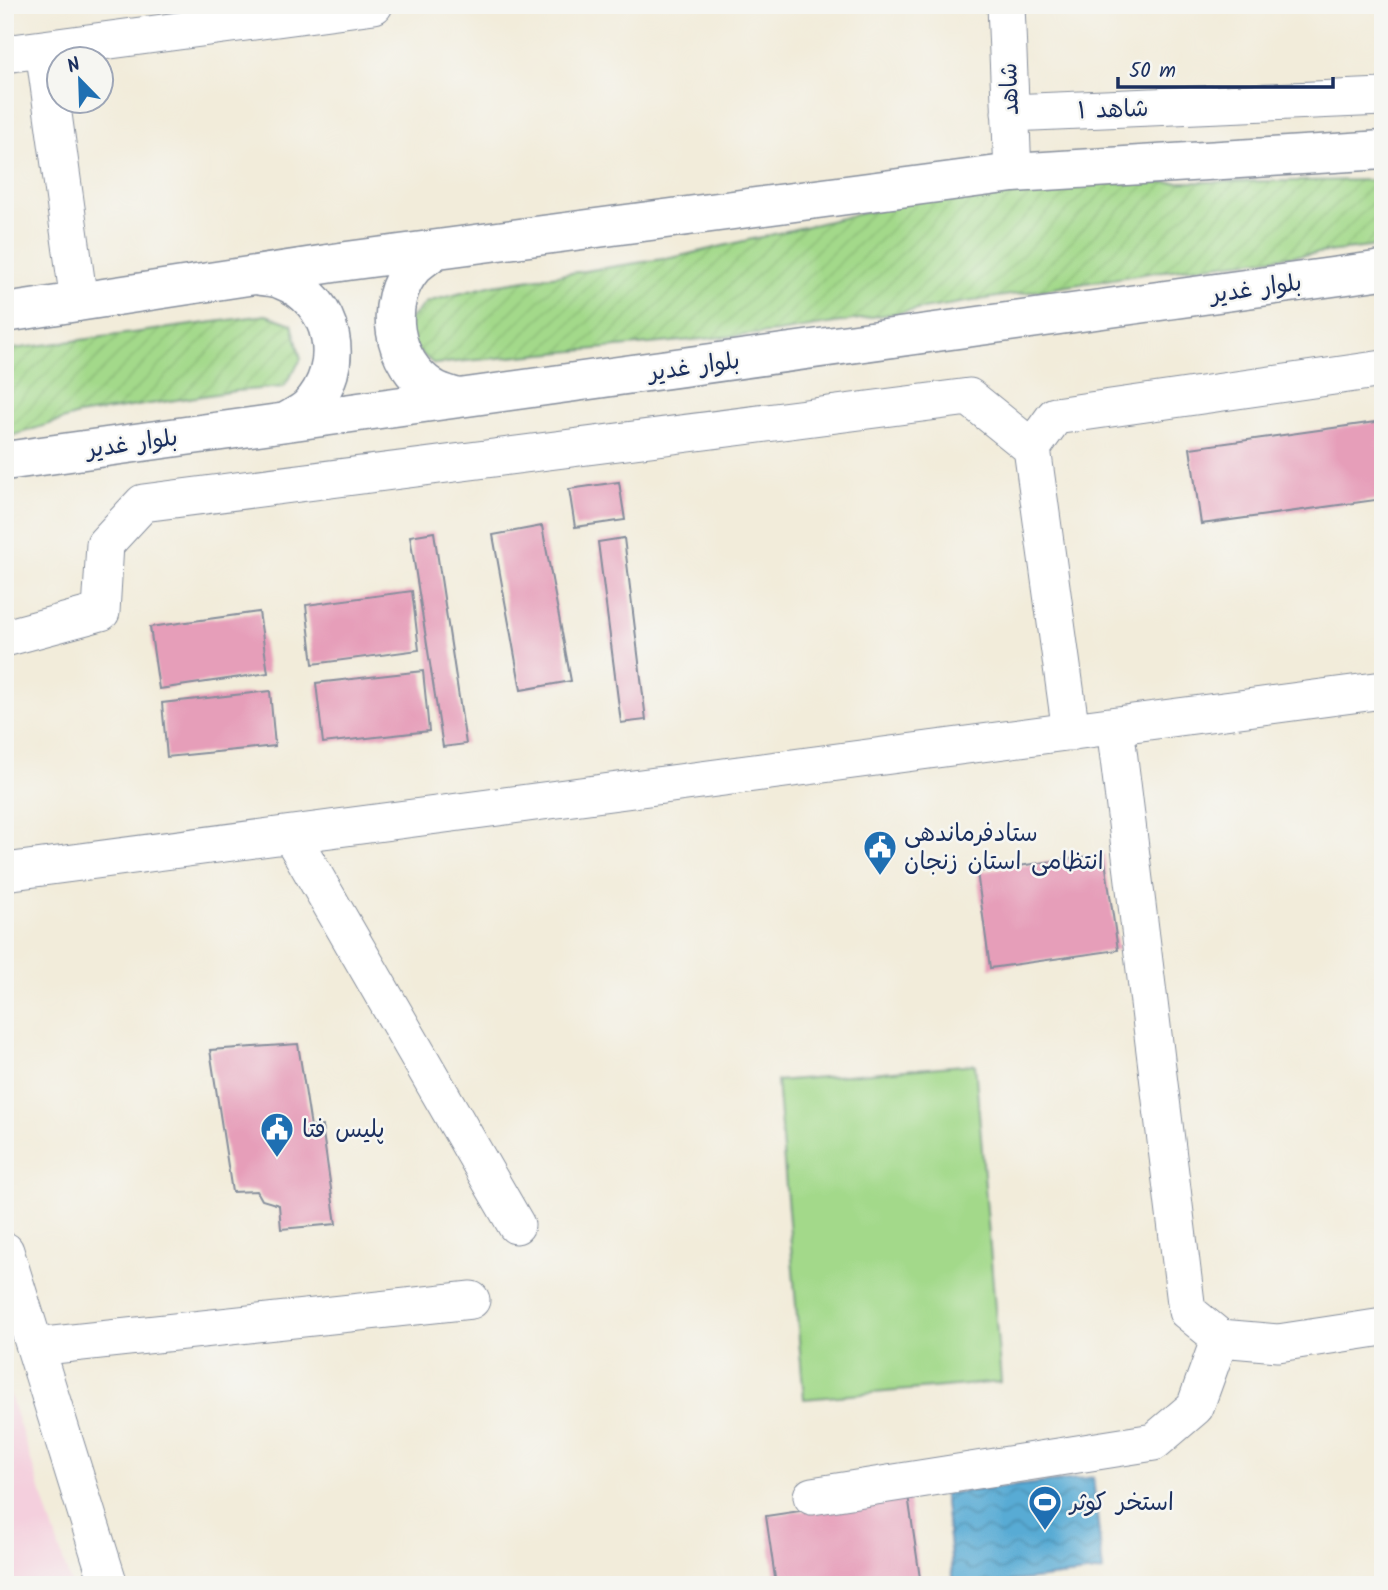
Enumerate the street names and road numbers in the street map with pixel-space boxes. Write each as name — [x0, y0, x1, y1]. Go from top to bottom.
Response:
street label: شاهد — [990, 62, 1031, 116]
street label: شاهد ۱ — [1077, 90, 1149, 131]
street label: بلوار غدیر — [1206, 264, 1305, 315]
street label: بلوار غدیر — [644, 342, 743, 393]
street label: بلوار غدیر — [82, 419, 181, 470]

